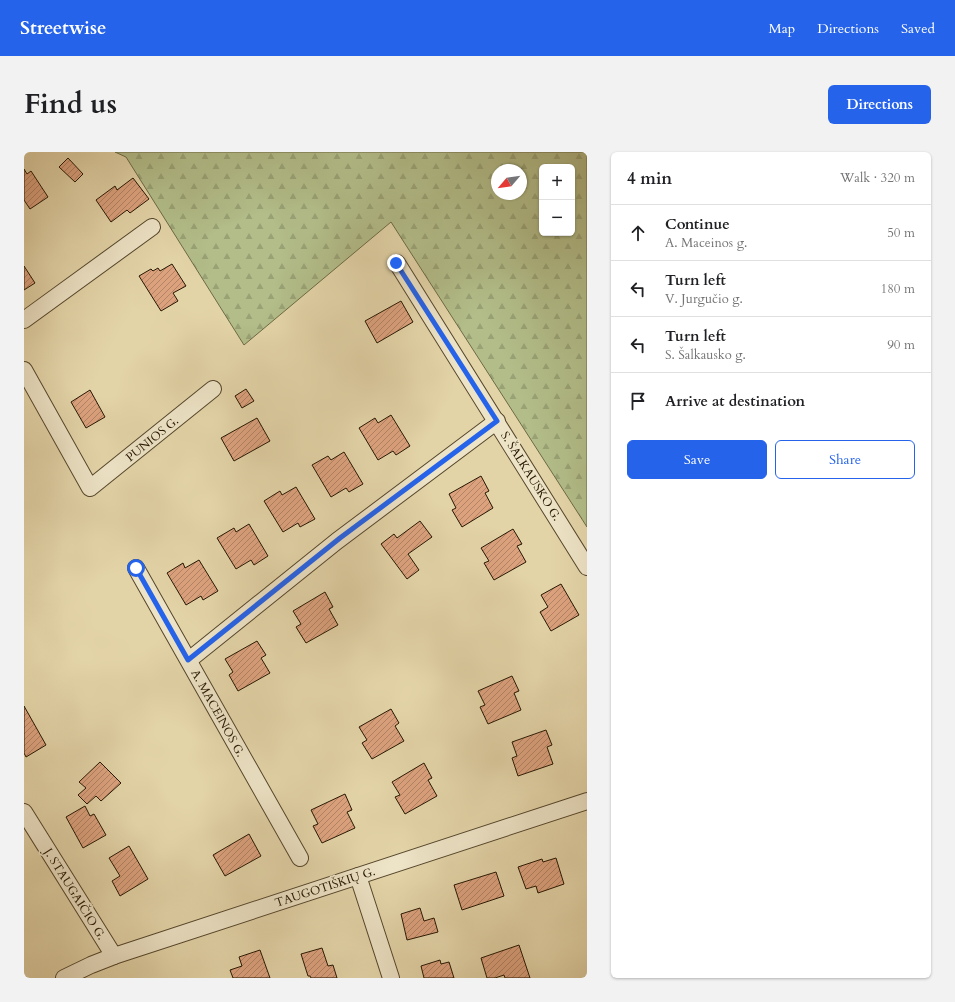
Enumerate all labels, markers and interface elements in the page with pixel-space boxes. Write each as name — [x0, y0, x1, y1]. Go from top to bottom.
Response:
text: Streetwise — [20, 15, 107, 41]
text: Map — [769, 19, 795, 38]
text: Directions — [817, 19, 879, 38]
text: Saved — [901, 19, 935, 38]
text: Find us — [24, 85, 117, 123]
button: Directions — [828, 85, 931, 124]
north arrow — [491, 164, 527, 200]
map controls — [539, 164, 575, 236]
button: + — [539, 164, 575, 200]
text: 4 min — [627, 167, 672, 190]
text: Walk · 320 m — [840, 169, 915, 187]
button: − — [539, 200, 575, 236]
text: Continue — [665, 214, 730, 234]
icon: ahead — [627, 222, 649, 244]
text: 50 m — [887, 224, 915, 242]
text: A. Maceinos g. — [665, 234, 747, 252]
route end — [387, 254, 405, 272]
text: Turn left — [665, 270, 726, 290]
icon: left — [627, 278, 649, 300]
text: 180 m — [881, 280, 915, 298]
text: V. Jurgučio g. — [665, 290, 743, 308]
text: Turn left — [665, 326, 726, 346]
icon: left — [627, 334, 649, 356]
text: 90 m — [887, 336, 915, 354]
text: S. Šalkausko g. — [665, 346, 746, 364]
icon: arrive — [627, 390, 649, 412]
text: Arrive at destination — [665, 391, 805, 411]
street label: PUNIOS G. — [122, 413, 182, 465]
street label: S. ŠALKAUSKO G. — [497, 428, 566, 524]
button: Save — [627, 440, 767, 479]
button: Share — [775, 440, 915, 479]
route start — [127, 559, 145, 577]
street label: A. MACEINOS G. — [187, 666, 249, 760]
street label: J. STAUGAIČIO G. — [39, 843, 110, 943]
street label: TAUGOTIŠKIŲ G. — [273, 862, 377, 911]

